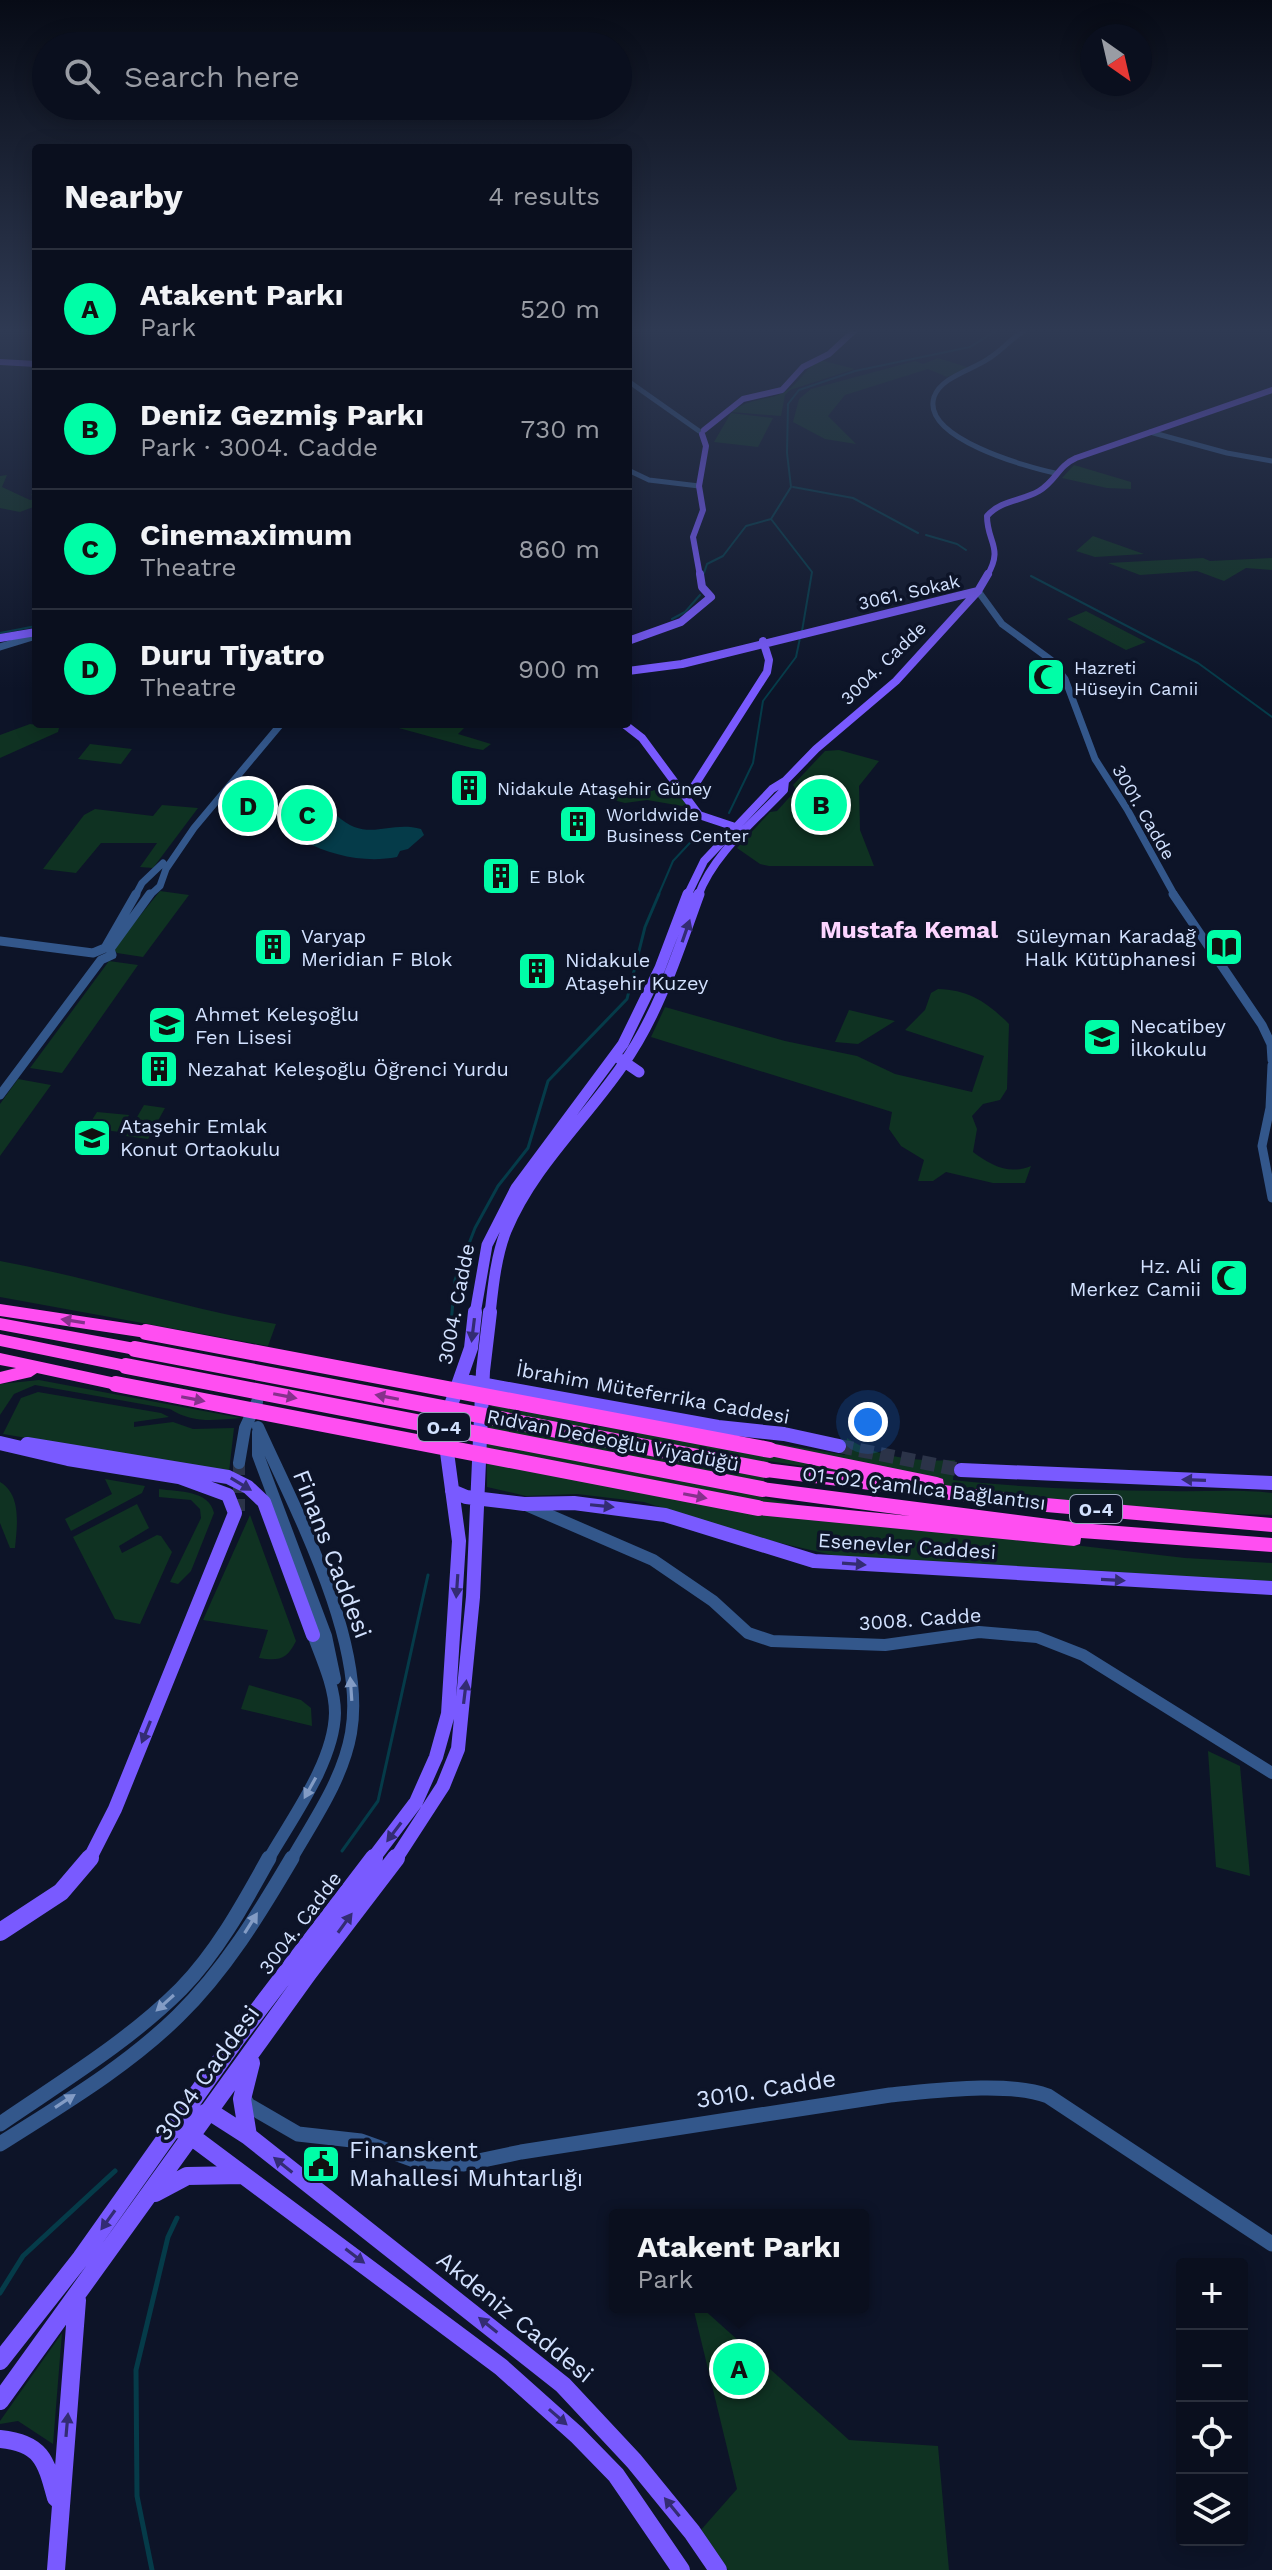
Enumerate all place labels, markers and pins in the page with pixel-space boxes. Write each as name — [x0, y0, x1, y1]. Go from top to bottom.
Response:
mosque icon: Hazreti Hüseyin Camii — [1025, 656, 1067, 698]
place label: Hazreti Hüseyin Camii — [1074, 657, 1198, 699]
building icon: Nidakule Ataşehir Güney — [448, 767, 490, 809]
pin: B — [795, 775, 847, 835]
pin: D — [222, 776, 274, 836]
place label: Nidakule Ataşehir Güney — [497, 778, 712, 799]
pin: C — [281, 785, 333, 845]
building icon: Worldwide Business Center — [557, 803, 599, 845]
place label: Worldwide Business Center — [606, 804, 749, 846]
building icon: E Blok — [480, 855, 522, 897]
place label: E Blok — [529, 866, 585, 887]
place label: Varyap Meridian F Blok — [301, 924, 452, 971]
place label: Süleyman Karadağ Halk Kütüphanesi — [1016, 924, 1196, 971]
building icon: Varyap Meridian F Blok — [252, 926, 294, 968]
library icon: Süleyman Karadağ Halk Kütüphanesi — [1203, 926, 1245, 968]
place label: Nidakule Ataşehir Kuzey — [565, 948, 709, 995]
building icon: Nidakule Ataşehir Kuzey — [516, 950, 558, 992]
place label: Ahmet Keleşoğlu Fen Lisesi — [195, 1002, 359, 1049]
school or university icon: Ahmet Keleşoğlu Fen Lisesi — [146, 1004, 188, 1046]
place label: Necatibey İlkokulu — [1130, 1014, 1226, 1061]
school or university icon: Necatibey İlkokulu — [1081, 1016, 1123, 1058]
building icon: Nezahat Keleşoğlu Öğrenci Yurdu — [138, 1048, 180, 1090]
place label: Nezahat Keleşoğlu Öğrenci Yurdu — [187, 1057, 509, 1081]
place label: Ataşehir Emlak Konut Ortaokulu — [120, 1114, 280, 1161]
school or university icon: Ataşehir Emlak Konut Ortaokulu — [71, 1117, 113, 1159]
place label: Hz. Ali Merkez Camii — [1070, 1254, 1201, 1301]
mosque icon: Hz. Ali Merkez Camii — [1208, 1257, 1250, 1299]
place label: Finanskent Mahallesi Muhtarlığı — [349, 2136, 583, 2192]
public building icon: Finanskent Mahallesi Muhtarlığı — [300, 2143, 342, 2185]
pin: A — [713, 2339, 765, 2399]

